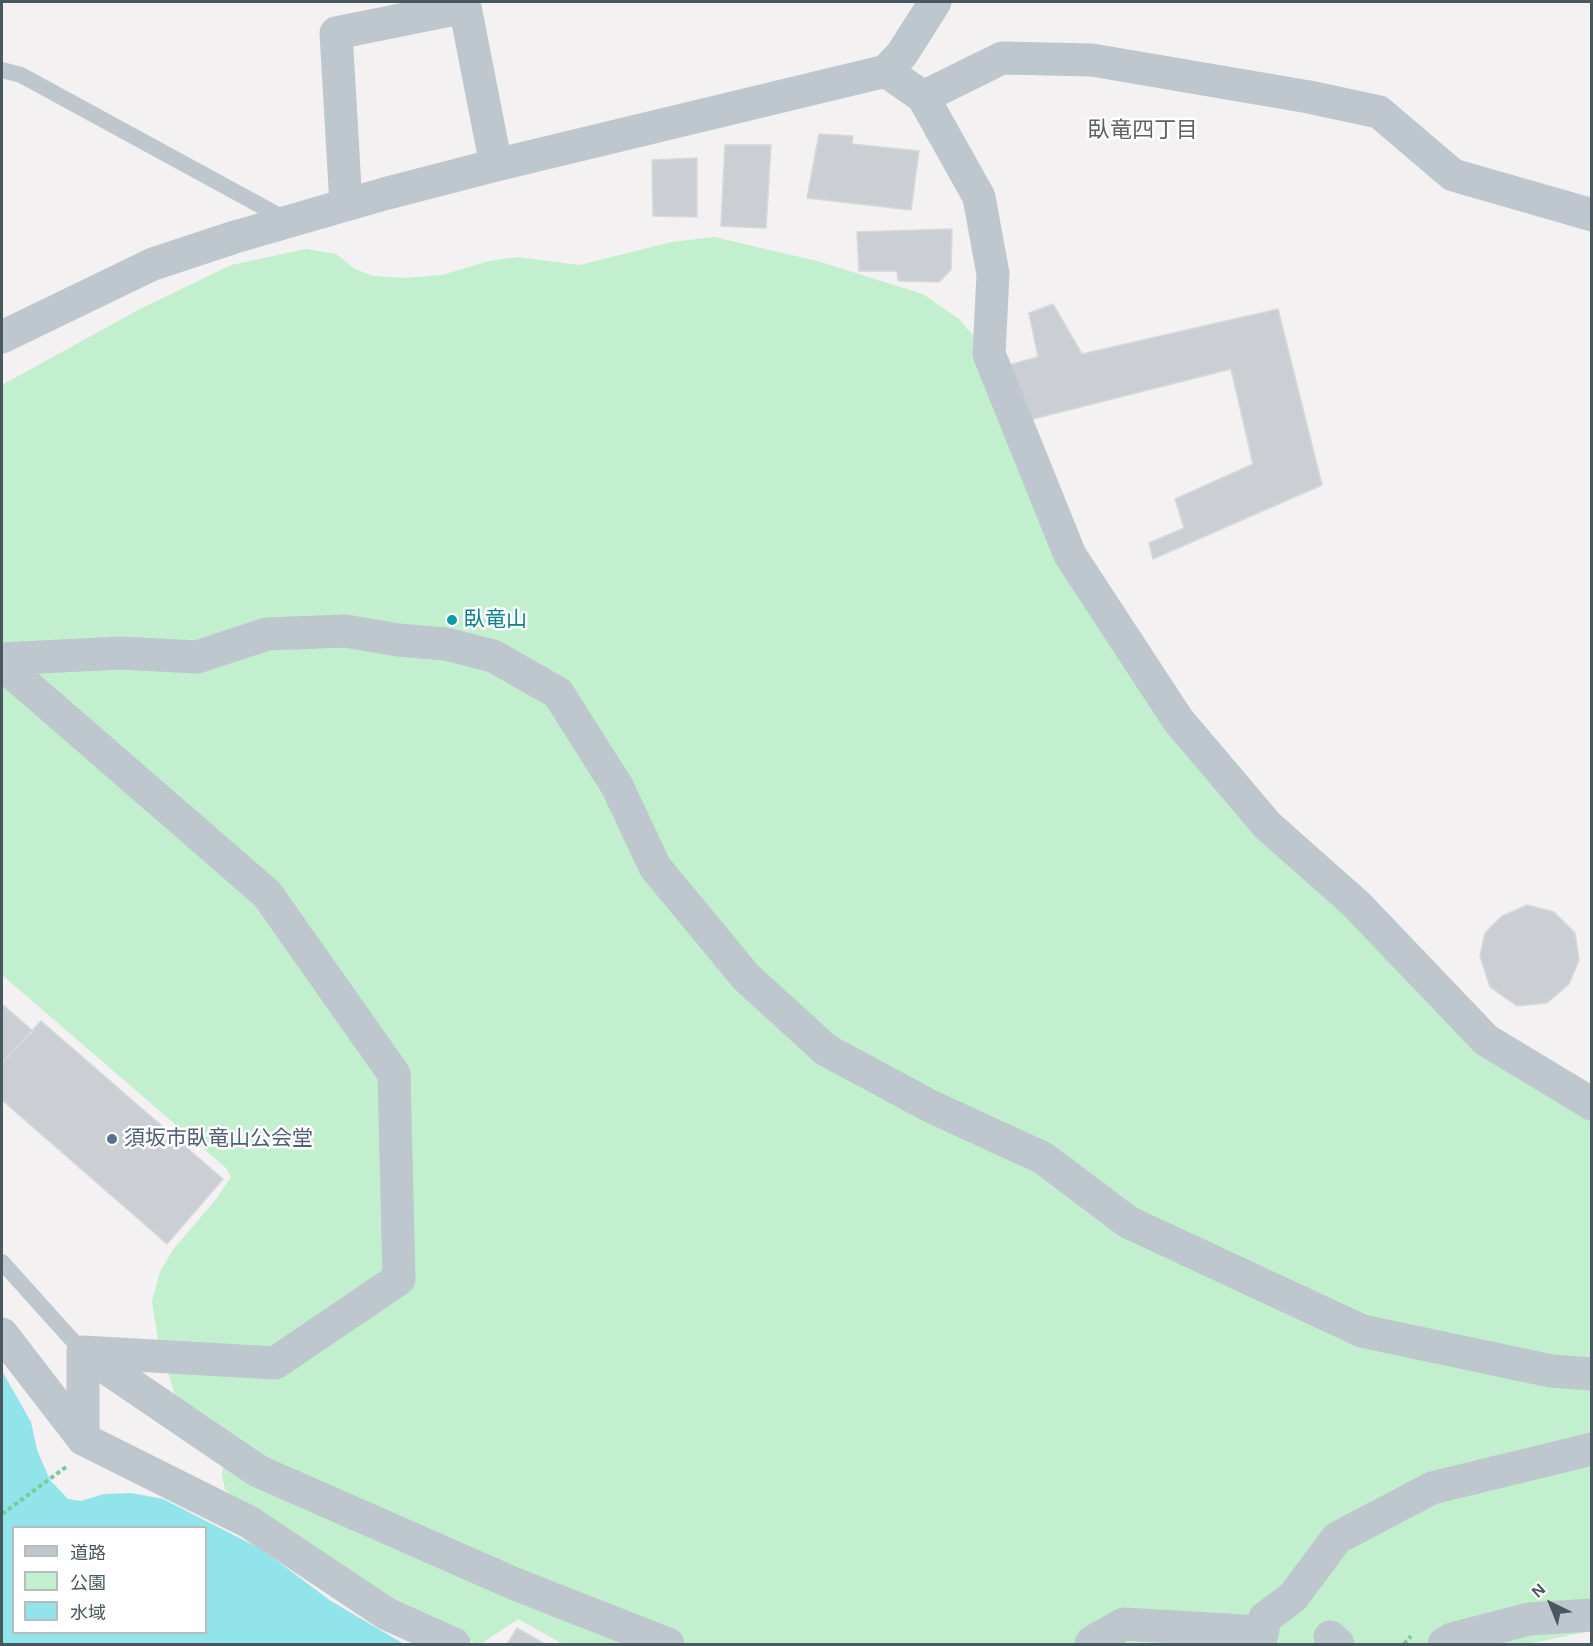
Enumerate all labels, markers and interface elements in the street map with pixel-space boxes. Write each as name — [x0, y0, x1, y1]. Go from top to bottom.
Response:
district label: 臥竜四丁目 — [1088, 118, 1198, 144]
place label: 臥竜山 — [464, 607, 527, 633]
marker: 臥竜山 — [445, 613, 459, 627]
place label: 須坂市臥竜山公会堂 — [124, 1126, 313, 1152]
marker: 須坂市臥竜山公会堂 — [105, 1132, 119, 1146]
legend — [12, 1526, 207, 1634]
text: 道路 — [70, 1543, 106, 1563]
text: 公園 — [70, 1573, 106, 1593]
north arrow — [1521, 1574, 1581, 1634]
text: N — [1528, 1580, 1548, 1601]
text: 水域 — [70, 1603, 106, 1623]

